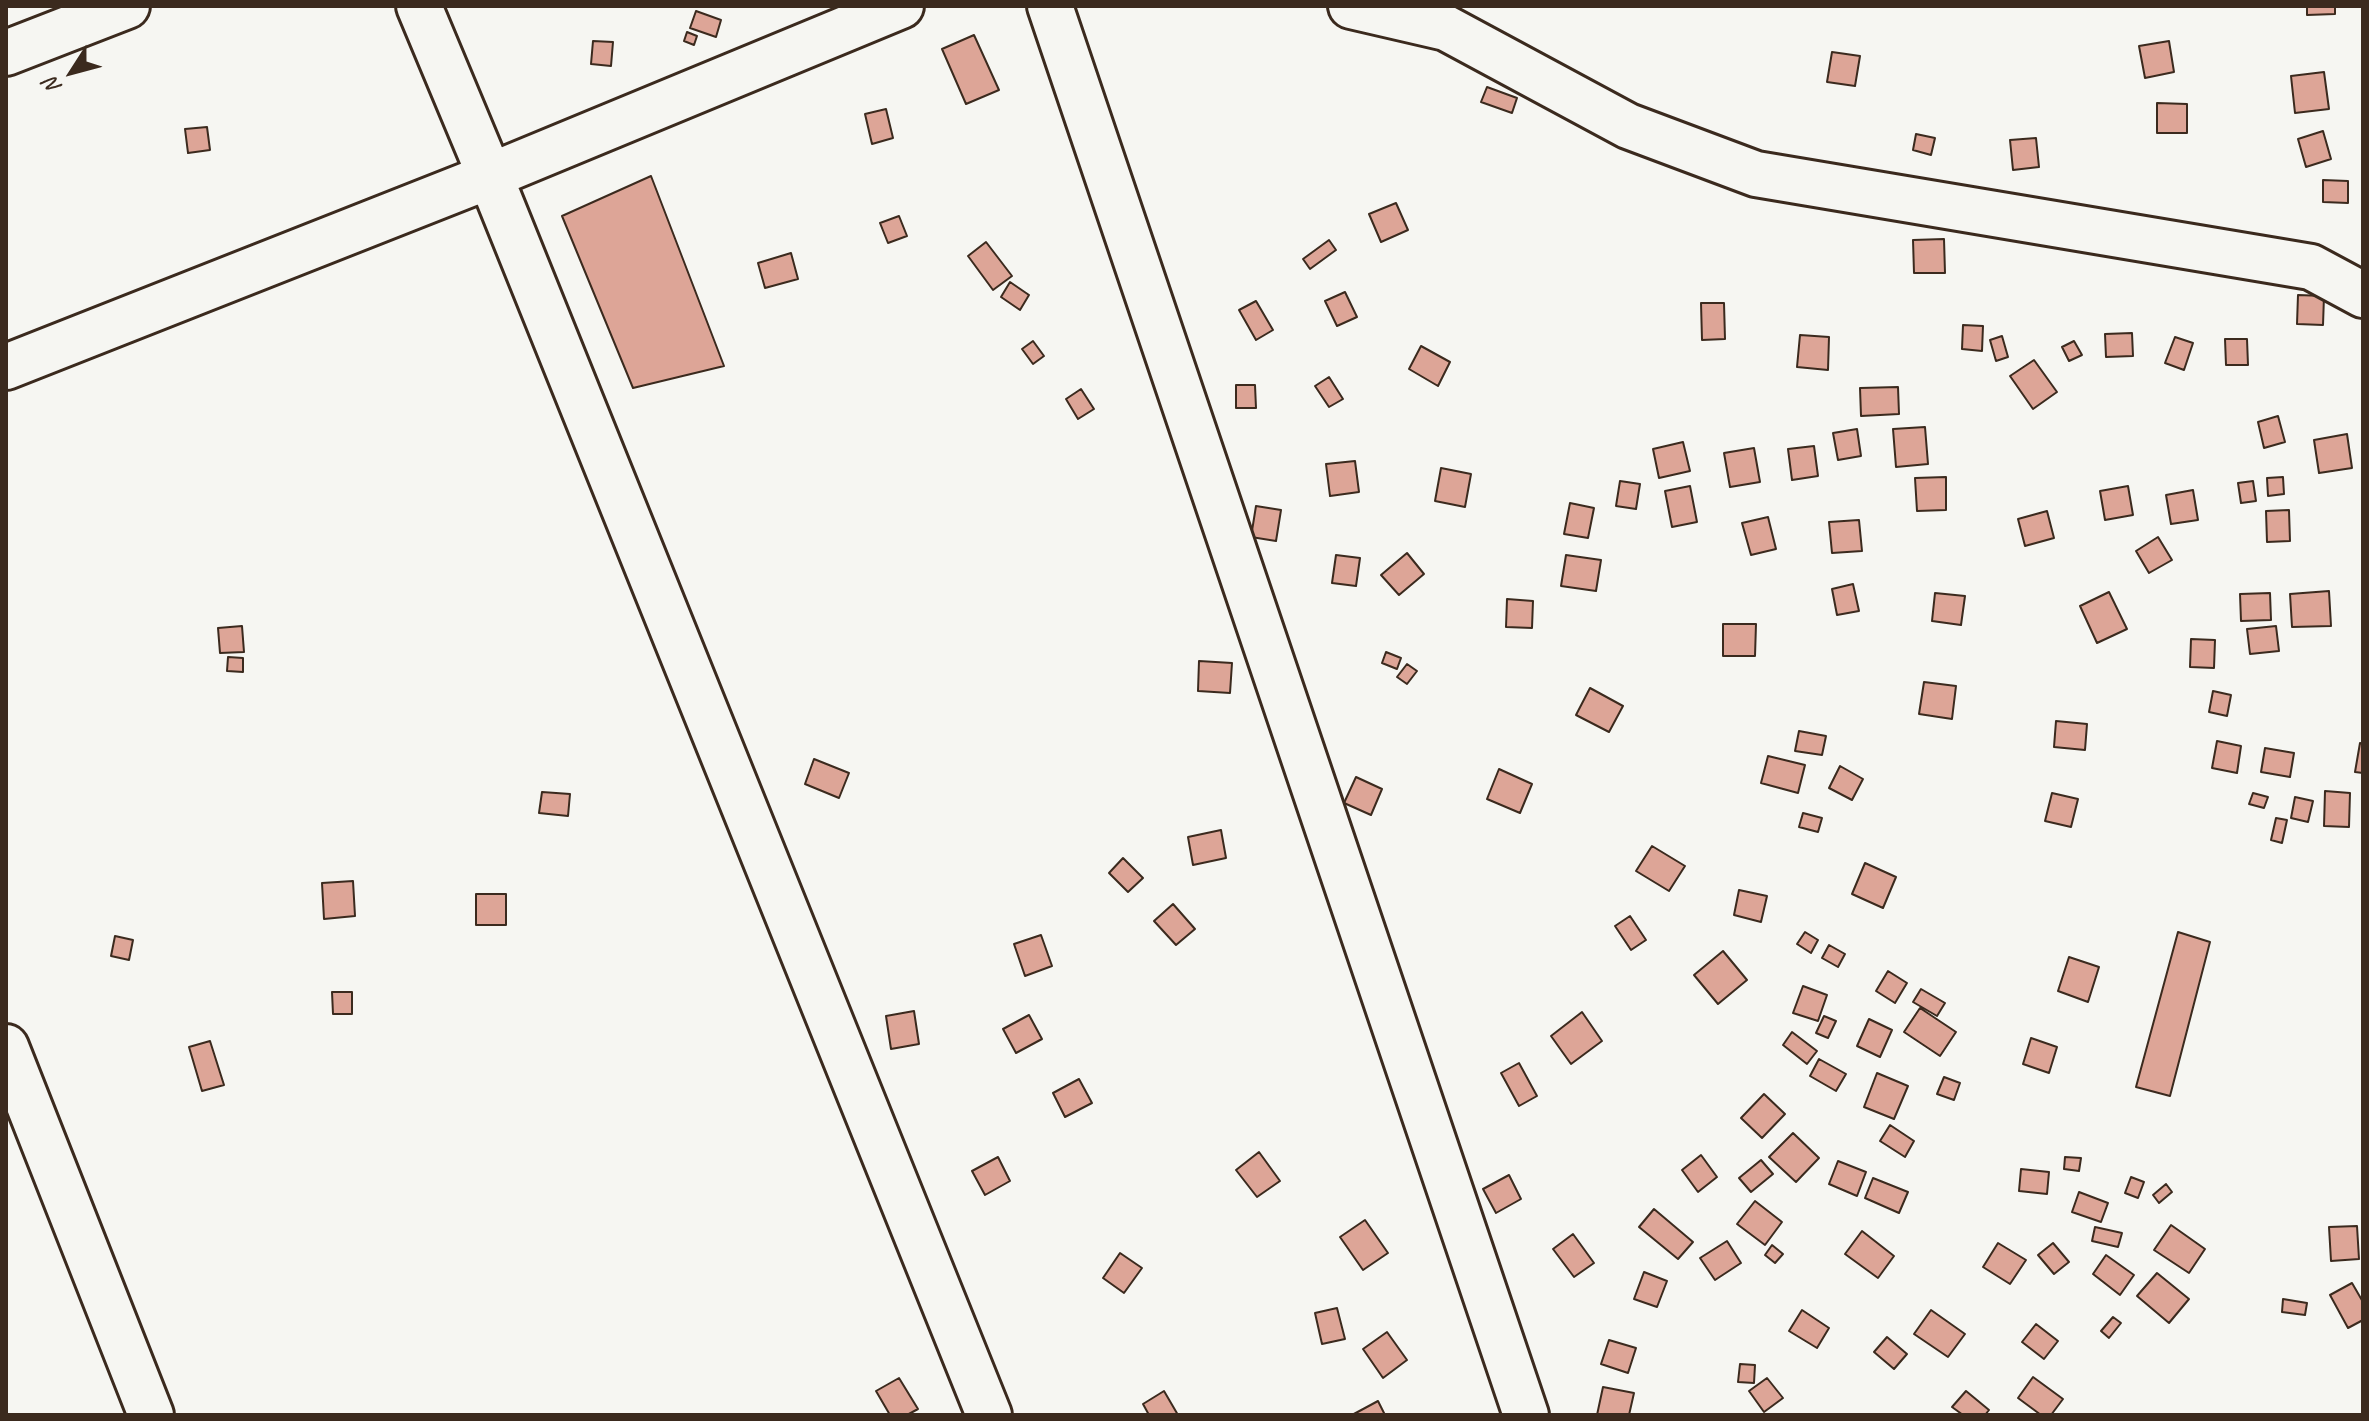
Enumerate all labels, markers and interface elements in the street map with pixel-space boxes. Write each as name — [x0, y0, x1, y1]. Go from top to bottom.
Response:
north arrow — [32, 32, 112, 112]
text: N — [37, 72, 68, 100]

